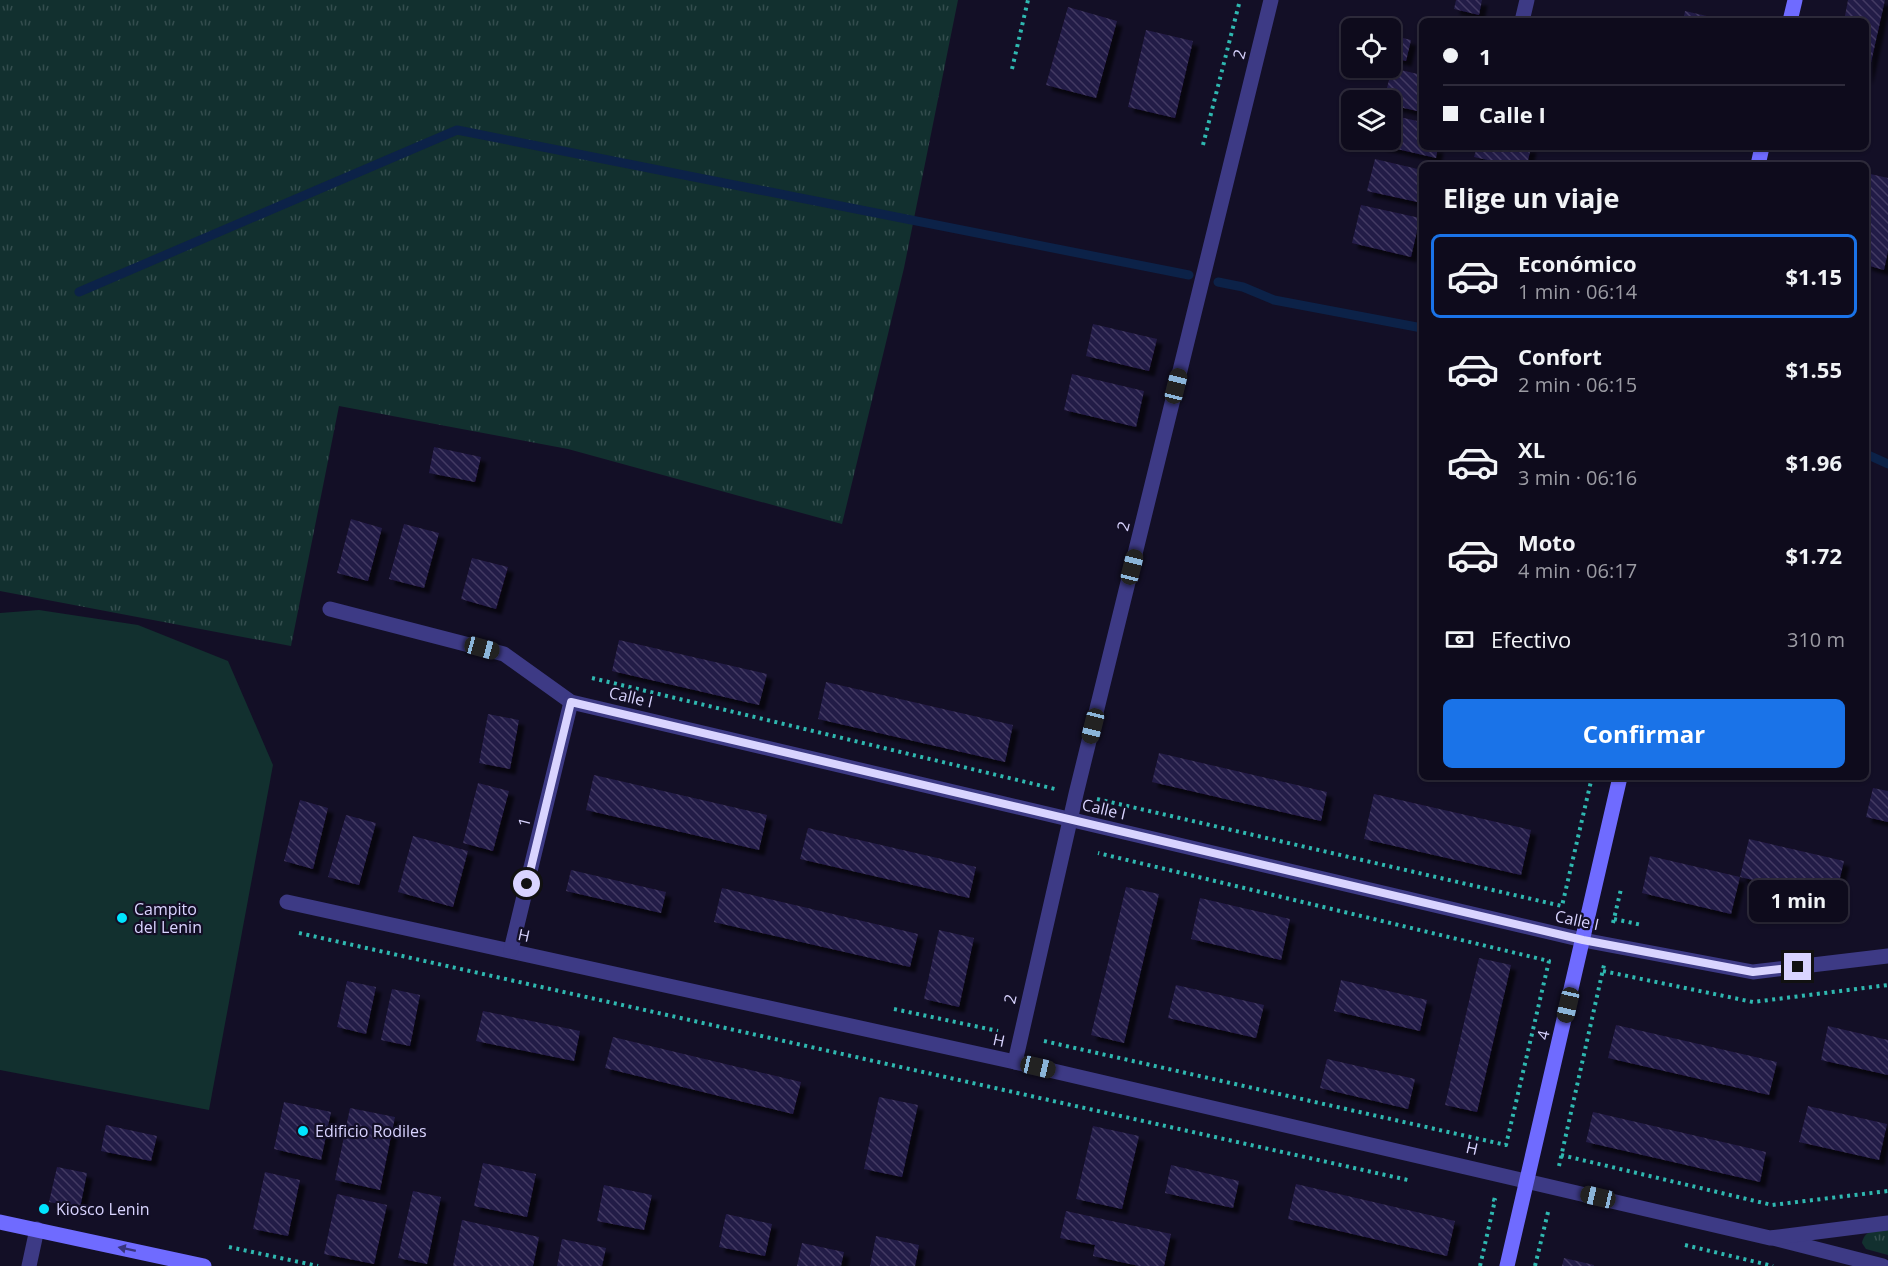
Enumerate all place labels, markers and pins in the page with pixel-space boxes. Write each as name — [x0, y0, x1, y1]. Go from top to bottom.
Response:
place label: Campito del Lenin — [134, 898, 202, 938]
marker: Campito del Lenin — [115, 911, 129, 925]
place label: Edificio Rodiles — [315, 1120, 427, 1142]
marker: Edificio Rodiles — [296, 1124, 310, 1138]
place label: Kiosco Lenin — [56, 1198, 150, 1220]
marker: Kiosco Lenin — [37, 1202, 51, 1216]

